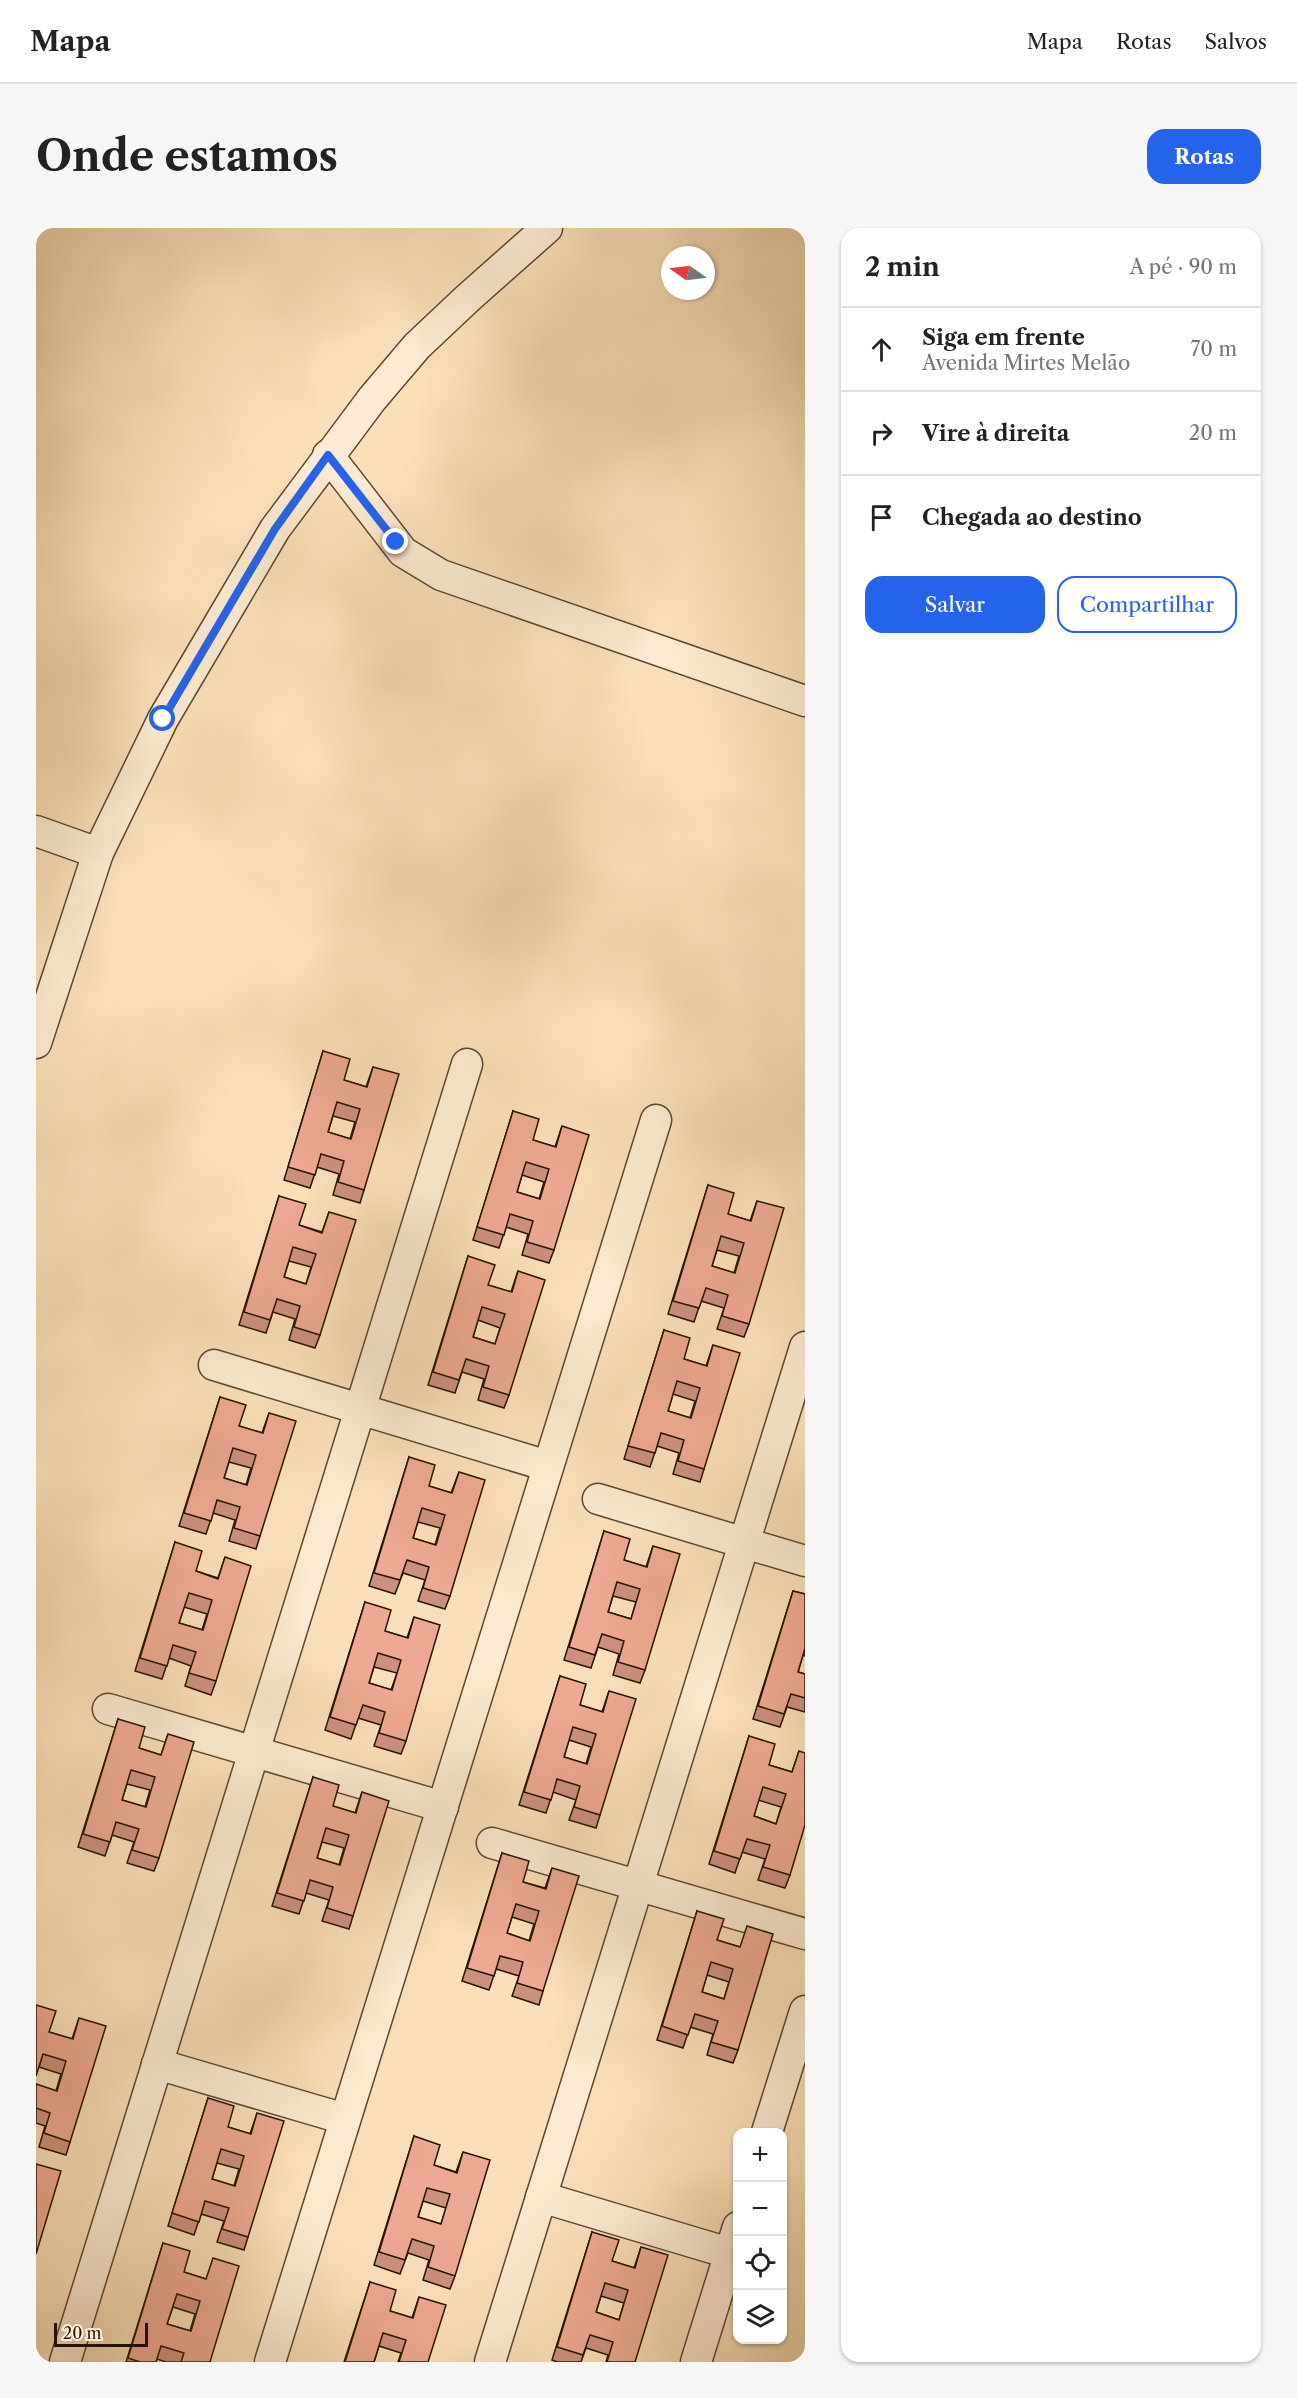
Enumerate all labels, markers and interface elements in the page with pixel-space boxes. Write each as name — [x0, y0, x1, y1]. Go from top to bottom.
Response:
text: Mapa — [30, 24, 111, 58]
text: Mapa — [1027, 29, 1083, 54]
text: Rotas — [1116, 29, 1172, 54]
text: Salvos — [1205, 29, 1267, 54]
button: Rotas — [1147, 129, 1261, 184]
text: Onde estamos — [36, 130, 338, 182]
north arrow — [661, 246, 715, 300]
text: 2 min — [865, 251, 940, 283]
text: A pé · 90 m — [1129, 255, 1237, 279]
text: Siga em frente — [922, 324, 1085, 351]
icon: ahead — [865, 333, 898, 366]
text: 70 m — [1191, 337, 1237, 361]
text: Avenida Mirtes Melão — [922, 351, 1130, 375]
icon: right — [865, 417, 898, 450]
text: Vire à direita — [922, 420, 1069, 447]
text: 20 m — [1189, 421, 1237, 445]
icon: arrive — [865, 501, 898, 534]
text: Chegada ao destino — [922, 504, 1142, 531]
route end — [382, 528, 408, 554]
button: Salvar — [865, 576, 1045, 633]
button: Compartilhar — [1057, 576, 1237, 633]
route start — [149, 705, 175, 731]
map controls — [733, 2128, 787, 2344]
button: + — [733, 2128, 787, 2182]
button: − — [733, 2182, 787, 2236]
button: locate — [733, 2236, 787, 2290]
button: layers — [733, 2290, 787, 2344]
scale bar — [54, 2320, 148, 2348]
text: 20 m — [63, 2323, 102, 2343]

